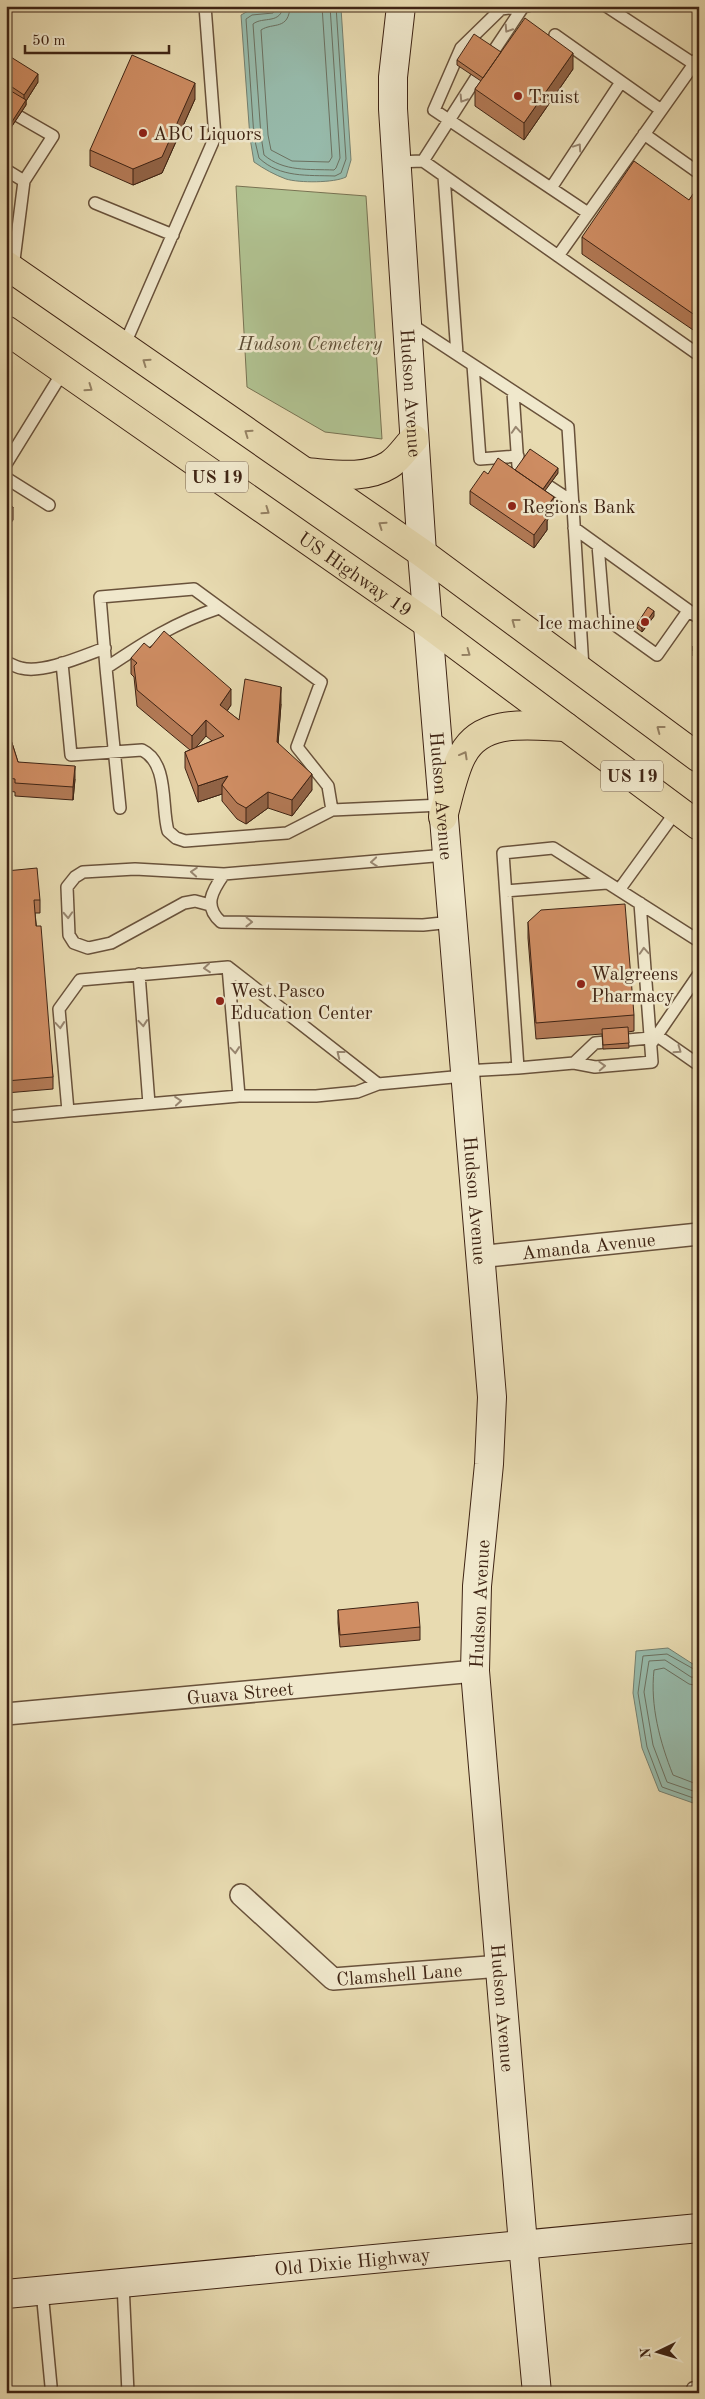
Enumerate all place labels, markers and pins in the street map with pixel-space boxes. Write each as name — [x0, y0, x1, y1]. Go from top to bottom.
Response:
place label: Truist — [528, 89, 580, 108]
marker: Truist — [512, 90, 524, 102]
place label: ABC Liquors — [153, 126, 262, 145]
marker: ABC Liquors — [137, 127, 149, 139]
place label: Regions Bank — [522, 499, 636, 518]
marker: Regions Bank — [506, 500, 518, 512]
place label: Ice machine — [538, 615, 635, 634]
marker: Ice machine — [639, 616, 651, 628]
place label: Walgreens Pharmacy — [591, 966, 678, 1007]
marker: Walgreens Pharmacy — [575, 978, 587, 990]
place label: West Pasco Education Center — [230, 983, 373, 1024]
marker: West Pasco Education Center — [214, 995, 226, 1007]

